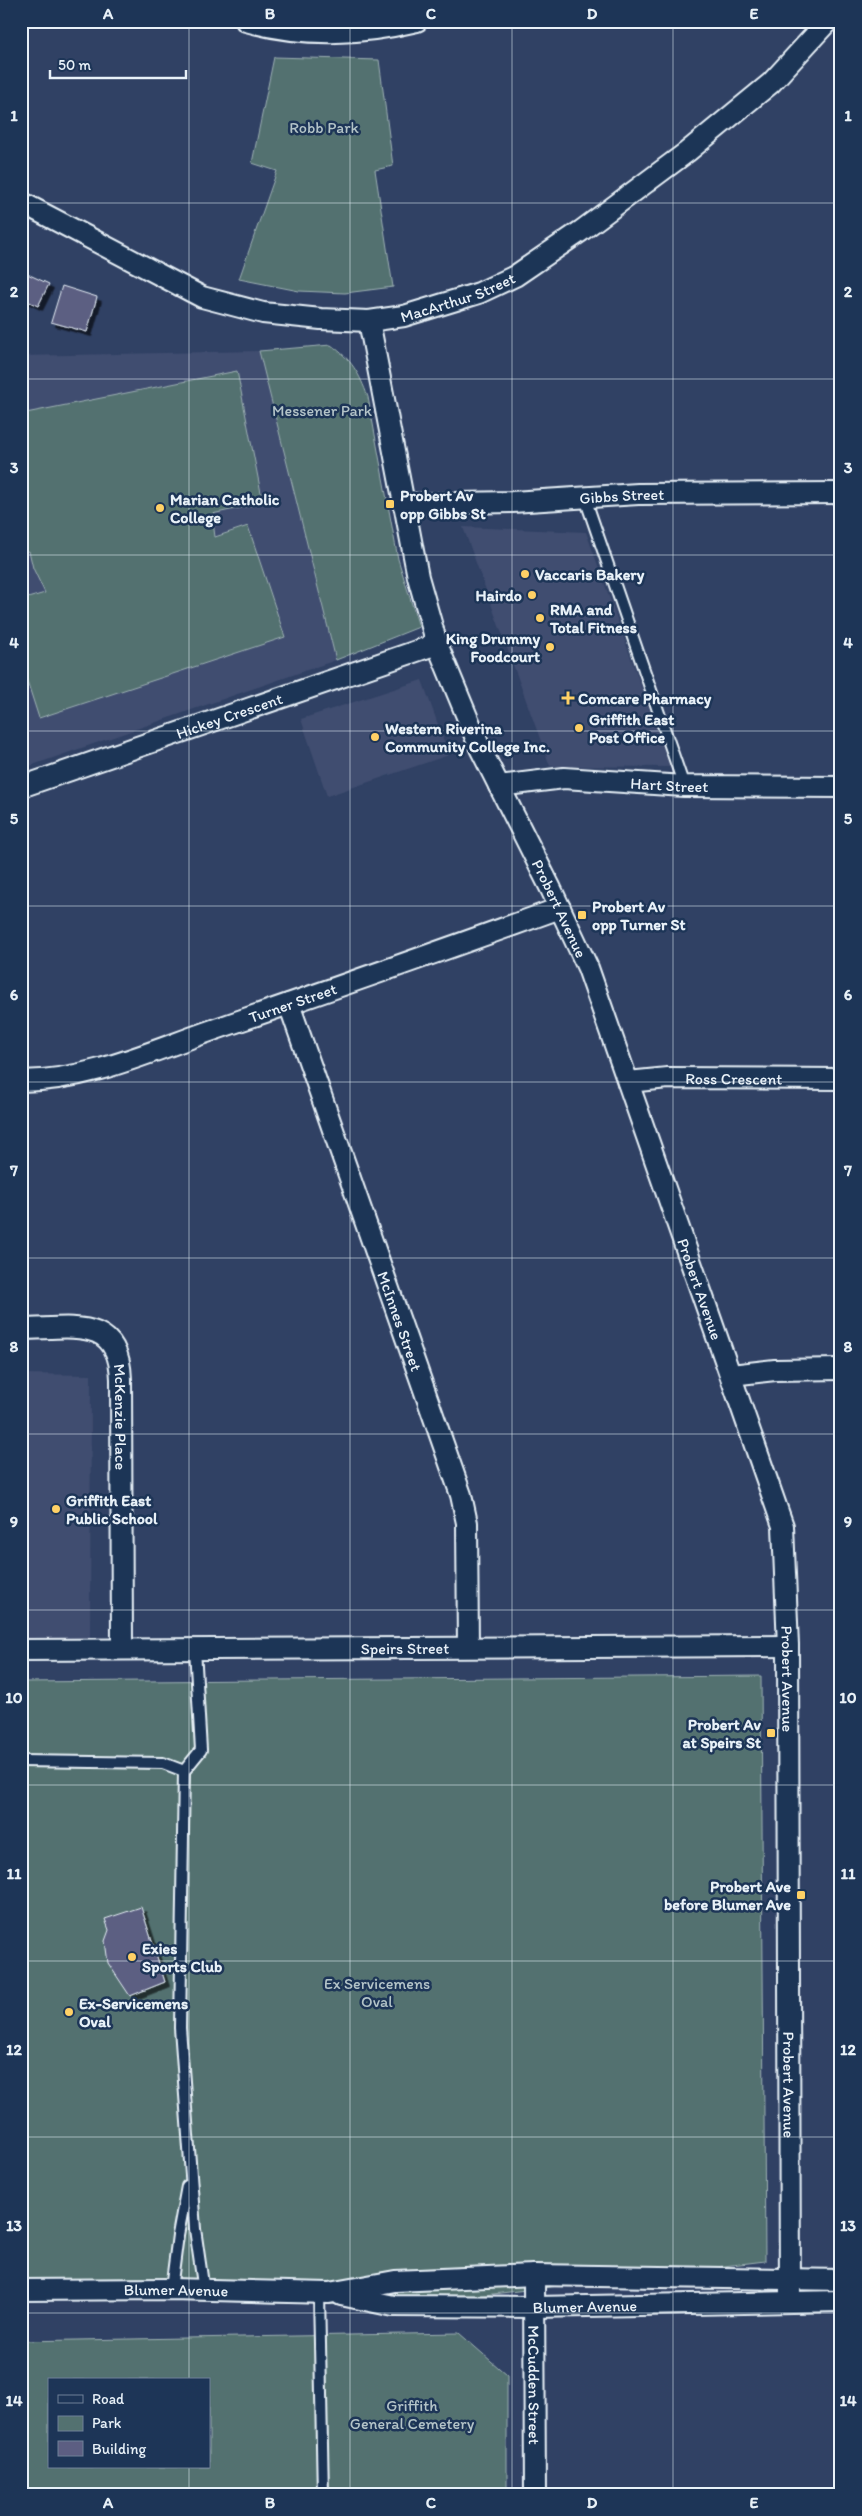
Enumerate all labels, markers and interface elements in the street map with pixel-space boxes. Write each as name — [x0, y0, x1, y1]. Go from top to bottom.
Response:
text: A — [102, 4, 114, 23]
text: B — [265, 4, 276, 23]
text: C — [426, 4, 437, 23]
text: D — [587, 4, 598, 23]
text: E — [750, 4, 759, 23]
scale bar — [50, 48, 186, 80]
text: 50 m — [58, 56, 91, 74]
text: 1 — [10, 106, 18, 125]
text: 1 — [844, 106, 852, 125]
park label: Robb Park — [289, 118, 360, 137]
street label: MacArthur Street — [398, 268, 518, 327]
text: 2 — [10, 282, 19, 301]
text: 2 — [844, 282, 853, 301]
park label: Messener Park — [272, 401, 373, 420]
text: 3 — [10, 458, 19, 477]
text: 3 — [844, 458, 853, 477]
street label: Gibbs Street — [579, 485, 664, 508]
place label: Probert Av opp Gibbs St — [400, 486, 486, 524]
place label: Marian Catholic College — [170, 490, 280, 528]
marker: Probert Av opp Gibbs St — [384, 498, 396, 510]
marker: Marian Catholic College — [154, 502, 166, 514]
place label: Vaccaris Bakery — [535, 565, 645, 585]
marker: Vaccaris Bakery — [519, 568, 531, 580]
place label: Hairdo — [475, 586, 522, 605]
marker: Hairdo — [526, 589, 538, 601]
place label: RMA and Total Fitness — [549, 600, 637, 637]
marker: RMA and Total Fitness — [534, 612, 546, 624]
place label: King Drummy Foodcourt — [446, 629, 540, 666]
text: 4 — [9, 633, 19, 652]
text: 4 — [843, 633, 853, 652]
marker: King Drummy Foodcourt — [544, 641, 556, 653]
street label: Hickey Crescent — [174, 689, 285, 743]
place label: Comcare Pharmacy — [578, 689, 712, 709]
marker: Comcare Pharmacy — [562, 692, 574, 704]
place label: Griffith East Post Office — [589, 710, 674, 747]
place label: Western Riverina Community College Inc. — [385, 719, 550, 757]
marker: Griffith East Post Office — [573, 722, 585, 734]
marker: Western Riverina Community College Inc. — [369, 731, 381, 743]
street label: Hart Street — [630, 773, 708, 796]
text: 5 — [10, 809, 19, 828]
text: 5 — [844, 809, 853, 828]
street label: Probert Avenue — [528, 856, 591, 961]
place label: Probert Av opp Turner St — [592, 897, 686, 935]
marker: Probert Av opp Turner St — [576, 909, 588, 921]
street label: Turner Street — [246, 979, 339, 1027]
text: 6 — [10, 985, 19, 1004]
text: 6 — [844, 985, 853, 1004]
street label: Ross Crescent — [685, 1069, 782, 1089]
text: 7 — [9, 1161, 18, 1180]
text: 7 — [843, 1161, 852, 1180]
street label: Probert Avenue — [673, 1236, 726, 1343]
street label: McInnes Street — [373, 1269, 426, 1374]
text: 8 — [10, 1337, 19, 1356]
text: 8 — [844, 1337, 853, 1356]
street label: McKenzie Place — [110, 1363, 130, 1470]
place label: Griffith East Public School — [66, 1491, 158, 1528]
marker: Griffith East Public School — [50, 1503, 62, 1515]
text: 9 — [10, 1512, 18, 1531]
text: 9 — [844, 1512, 852, 1531]
street label: Probert Avenue — [777, 1625, 797, 1732]
street label: Speirs Street — [361, 1639, 449, 1658]
text: 10 — [5, 1688, 23, 1707]
text: 10 — [839, 1688, 857, 1707]
place label: Probert Av at Speirs St — [683, 1715, 762, 1753]
marker: Probert Av at Speirs St — [765, 1727, 777, 1739]
text: 11 — [7, 1864, 22, 1883]
text: 11 — [841, 1864, 856, 1883]
place label: Probert Ave before Blumer Ave — [664, 1877, 791, 1914]
marker: Probert Ave before Blumer Ave — [795, 1889, 807, 1901]
place label: Exies Sports Club — [142, 1939, 222, 1977]
marker: Exies Sports Club — [126, 1951, 138, 1963]
park label: Ex Servicemens Oval — [324, 1974, 430, 2011]
place label: Ex-Servicemens Oval — [79, 1994, 188, 2031]
marker: Ex-Servicemens Oval — [63, 2006, 75, 2018]
street label: Probert Avenue — [779, 2032, 799, 2138]
text: 12 — [6, 2040, 23, 2059]
text: 12 — [840, 2040, 857, 2059]
text: 13 — [6, 2216, 22, 2235]
text: 13 — [840, 2216, 856, 2235]
street label: Blumer Avenue — [124, 2280, 228, 2300]
street label: Blumer Avenue — [533, 2296, 637, 2317]
street label: McCudden Street — [524, 2325, 544, 2445]
legend — [48, 2378, 210, 2468]
text: Road — [92, 2390, 125, 2408]
text: 14 — [5, 2391, 23, 2410]
text: 14 — [839, 2391, 857, 2410]
park label: Griffith General Cemetery — [350, 2396, 475, 2433]
text: Park — [92, 2414, 122, 2432]
text: Building — [92, 2440, 146, 2458]
text: A — [102, 2493, 114, 2512]
text: B — [265, 2493, 276, 2512]
text: C — [426, 2493, 437, 2512]
text: D — [587, 2493, 598, 2512]
text: E — [750, 2493, 759, 2512]

